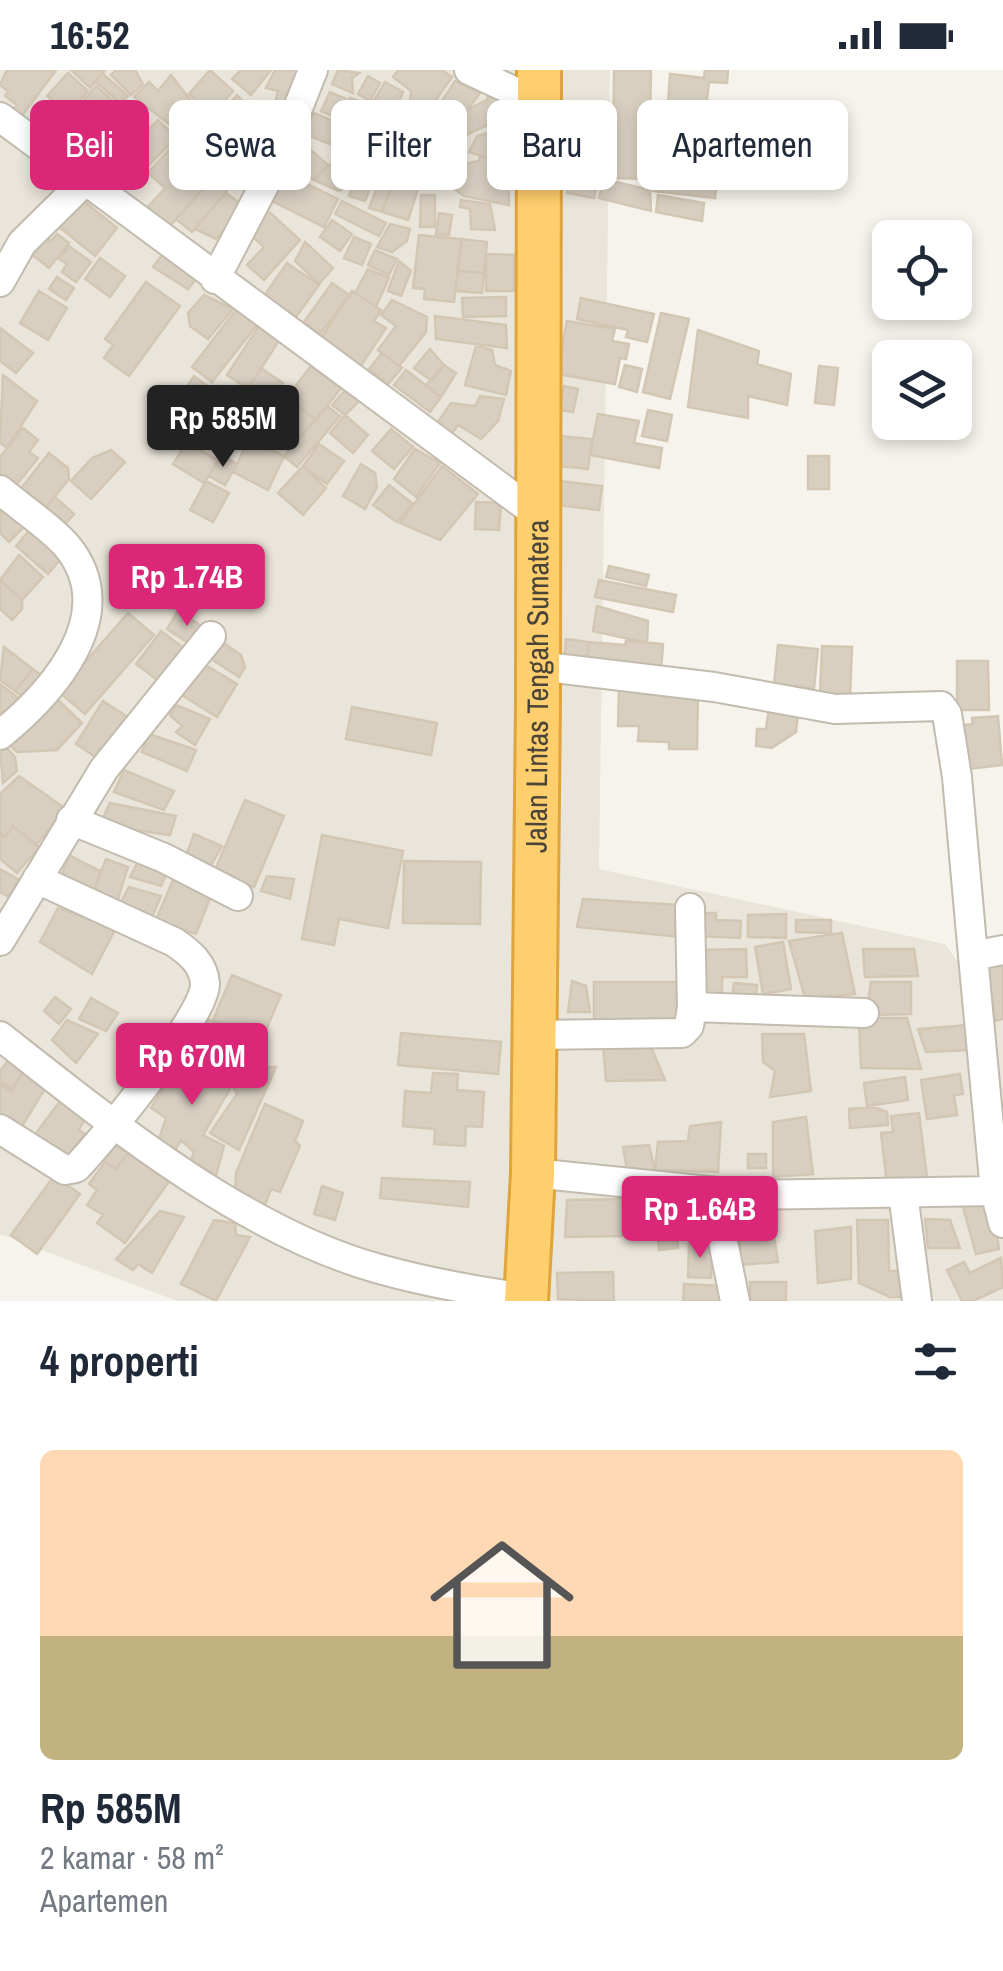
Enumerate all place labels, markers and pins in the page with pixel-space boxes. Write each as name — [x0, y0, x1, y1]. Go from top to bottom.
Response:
pin: Rp 585M — [131, 385, 315, 470]
pin: Rp 1.74B — [84, 544, 290, 629]
pin: Rp 670M — [100, 1023, 284, 1108]
pin: Rp 1.64B — [597, 1176, 803, 1261]

